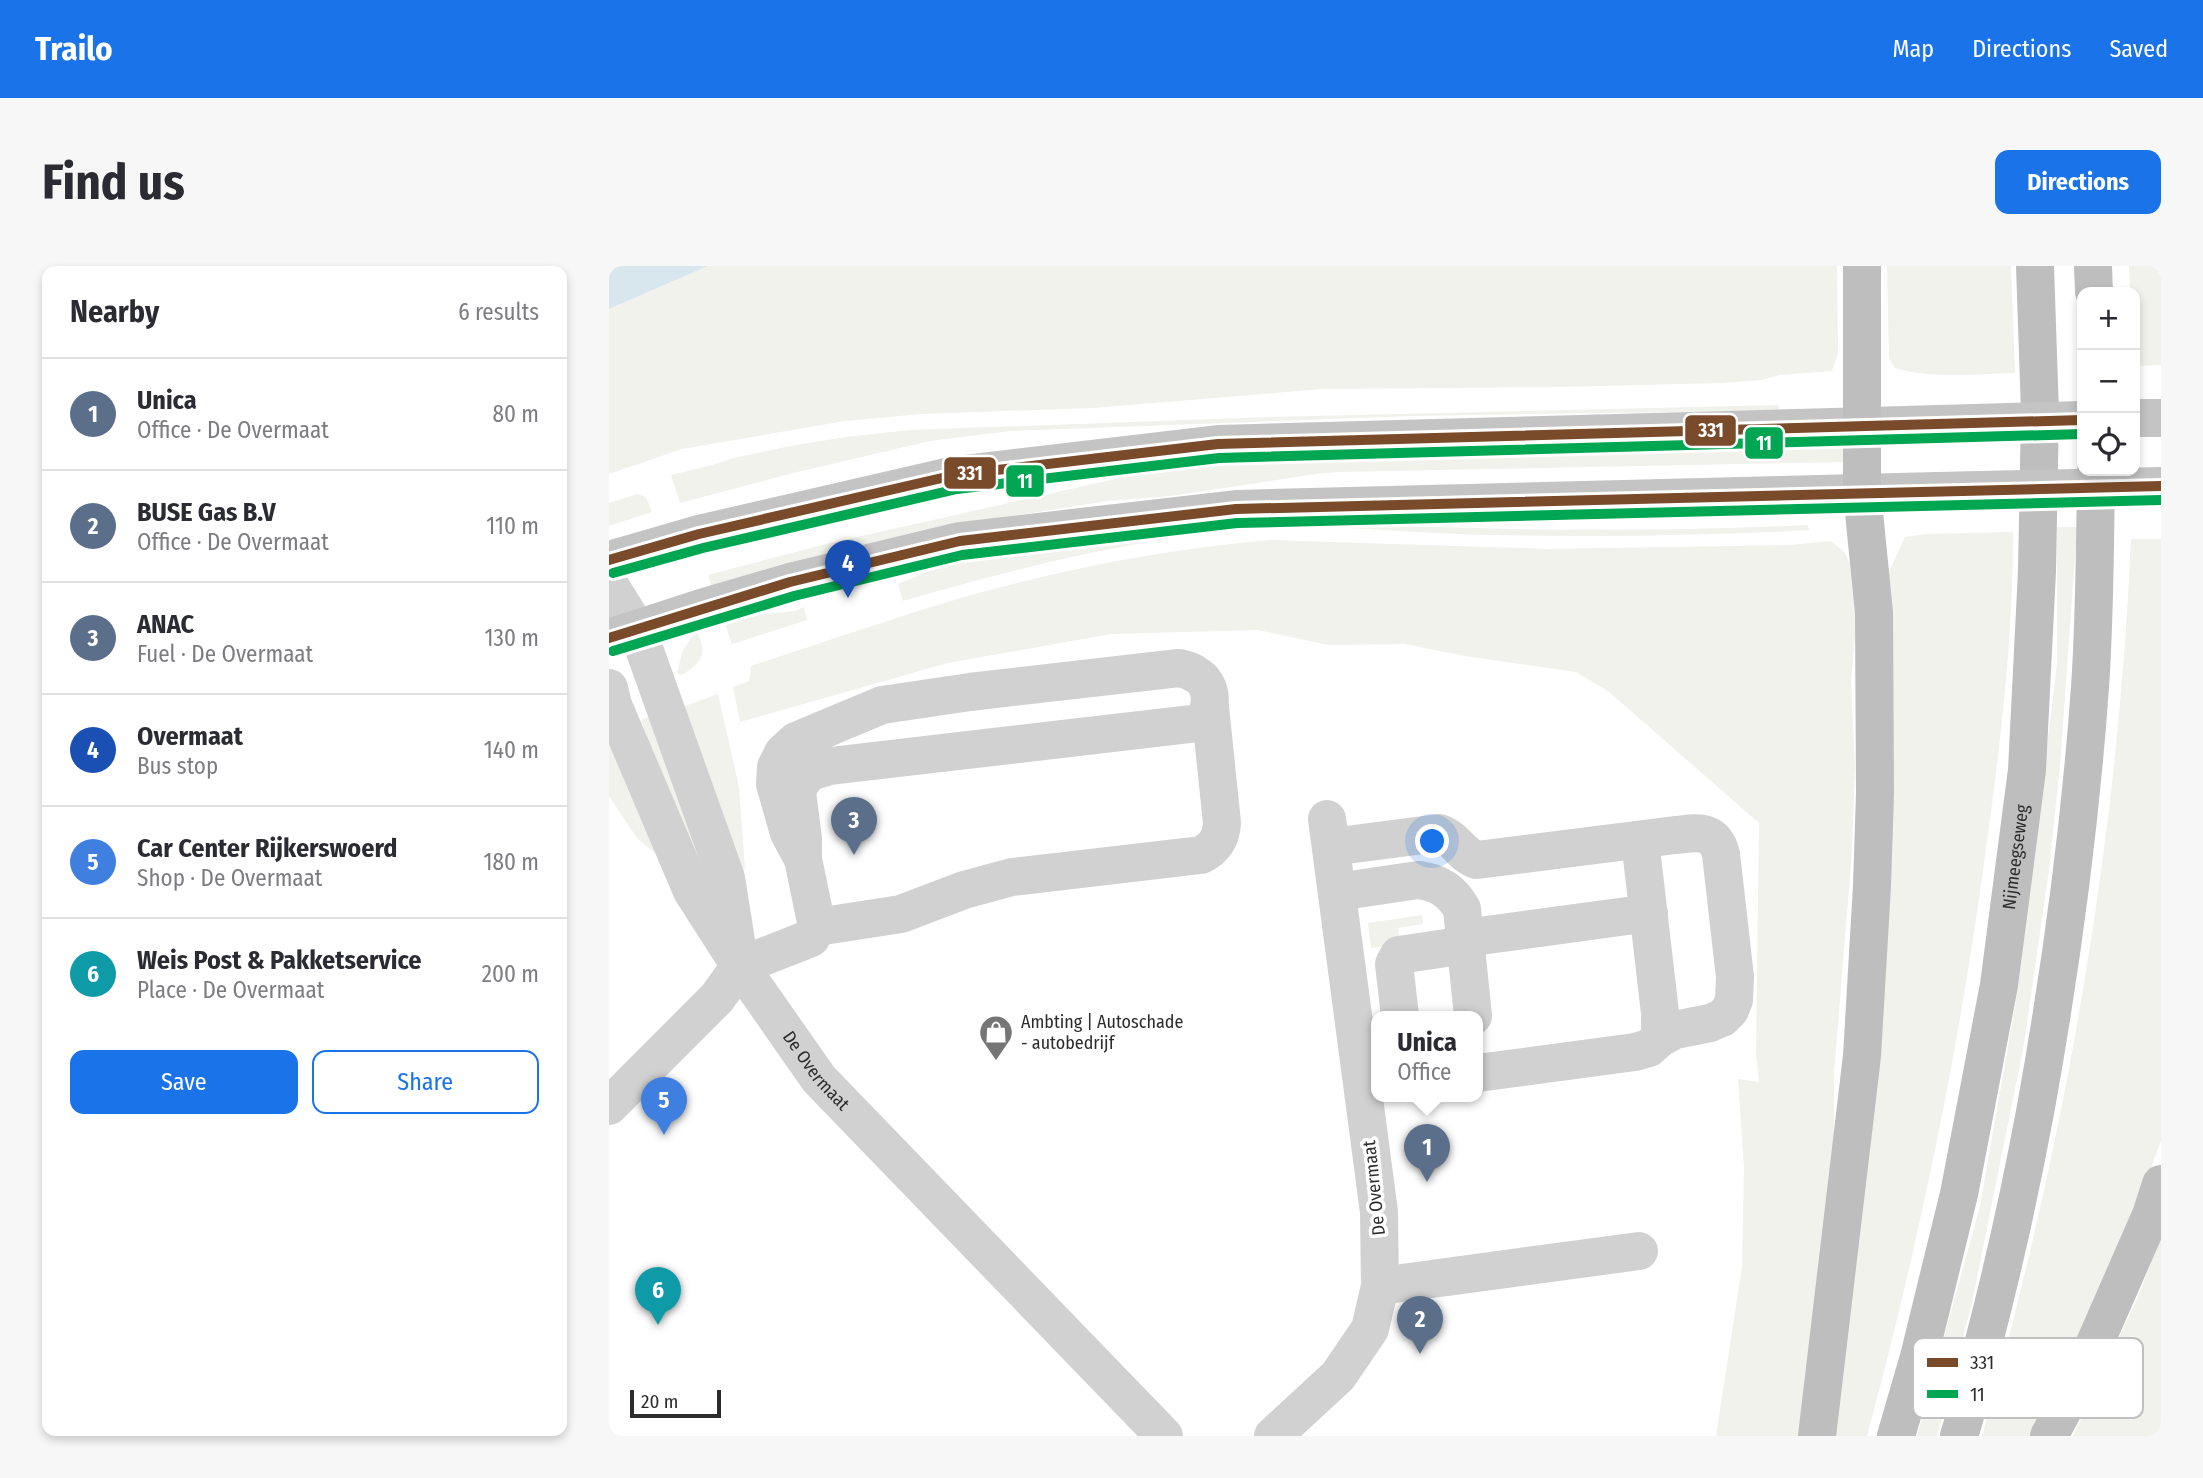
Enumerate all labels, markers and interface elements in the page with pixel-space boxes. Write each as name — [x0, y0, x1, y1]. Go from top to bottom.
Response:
text: Trailo — [35, 29, 113, 69]
text: Map — [1893, 35, 1934, 63]
text: Directions — [1972, 35, 2071, 63]
text: Saved — [2109, 35, 2168, 63]
button: Directions — [1995, 150, 2161, 214]
text: Find us — [42, 153, 185, 212]
map controls — [2077, 287, 2140, 476]
button: + — [2077, 287, 2140, 350]
text: Nearby — [70, 294, 159, 330]
text: 6 results — [458, 298, 539, 326]
button: − — [2077, 350, 2140, 413]
text: Unica — [137, 385, 197, 416]
text: 1 — [88, 400, 98, 428]
text: 80 m — [492, 400, 539, 428]
button: locate — [2077, 413, 2140, 476]
line badge: 331 — [1684, 414, 1737, 447]
text: Office · De Overmaat — [137, 416, 329, 444]
text: 331 — [1697, 419, 1724, 442]
line badge: 11 — [1744, 426, 1784, 460]
text: 11 — [1756, 432, 1772, 455]
line badge: 331 — [943, 456, 997, 490]
text: 331 — [956, 462, 983, 485]
line badge: 11 — [1005, 464, 1045, 498]
text: 11 — [1017, 470, 1033, 493]
text: BUSE Gas B.V — [137, 497, 276, 528]
text: 2 — [88, 512, 98, 540]
text: 110 m — [486, 512, 539, 540]
text: Office · De Overmaat — [137, 528, 329, 556]
pin: 4 — [825, 540, 871, 598]
text: ANAC — [137, 609, 194, 640]
text: 3 — [88, 624, 98, 652]
text: 130 m — [485, 624, 539, 652]
text: Fuel · De Overmaat — [137, 640, 313, 668]
text: Overmaat — [137, 721, 243, 752]
text: 4 — [87, 736, 99, 764]
text: 140 m — [484, 736, 539, 764]
text: Bus stop — [137, 752, 218, 780]
pin: 3 — [831, 797, 877, 855]
street label: Nijmeegseweg — [1998, 803, 2033, 911]
your location — [1415, 824, 1449, 858]
text: Car Center Rijkerswoerd — [137, 833, 397, 864]
text: 5 — [87, 848, 99, 876]
text: 180 m — [483, 848, 539, 876]
text: Shop · De Overmaat — [137, 864, 322, 892]
text: Weis Post & Pakketservice — [137, 945, 421, 976]
text: 6 — [87, 960, 99, 988]
text: 200 m — [482, 960, 539, 988]
text: Place · De Overmaat — [137, 976, 324, 1004]
place label: Ambting | Autoschade - autobedrijf — [1021, 1011, 1183, 1054]
popup — [1371, 1011, 1483, 1102]
shop icon: Ambting | Autoschade - autobedrijf — [977, 1013, 1015, 1062]
street label: De Overmaat — [778, 1027, 854, 1115]
text: Unica — [1397, 1027, 1457, 1058]
button: Save — [70, 1050, 298, 1114]
button: Share — [312, 1050, 539, 1114]
text: Office — [1397, 1058, 1451, 1086]
pin: 5 — [641, 1077, 687, 1135]
pin: 1 — [1404, 1124, 1450, 1182]
street label: De Overmaat — [1358, 1139, 1390, 1237]
pin: 6 — [635, 1267, 681, 1325]
pin: 2 — [1397, 1296, 1443, 1354]
legend — [1913, 1338, 2143, 1418]
text: 331 — [1970, 1351, 1994, 1374]
text: 11 — [1970, 1383, 1985, 1406]
scale bar — [630, 1387, 721, 1419]
text: 20 m — [641, 1390, 678, 1413]

